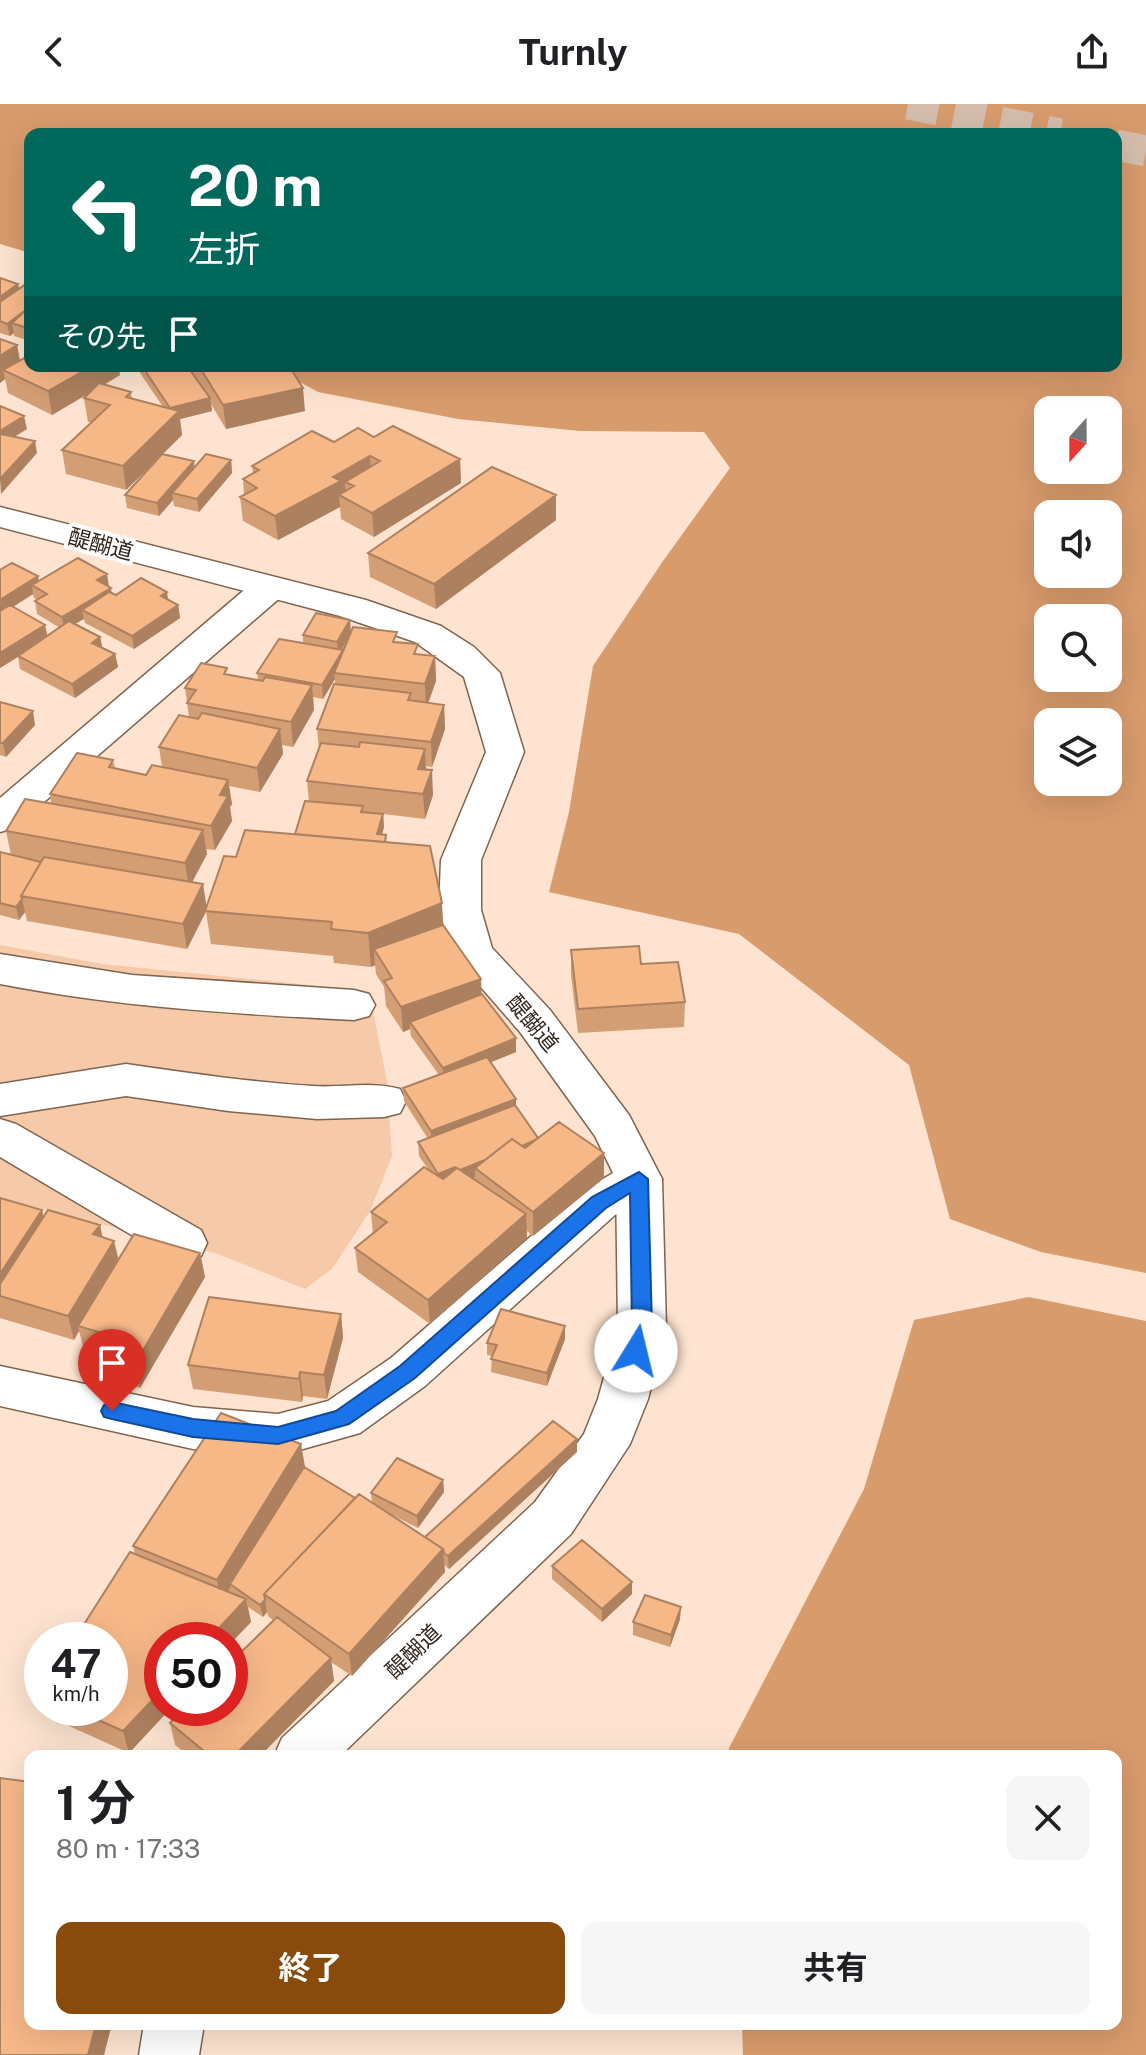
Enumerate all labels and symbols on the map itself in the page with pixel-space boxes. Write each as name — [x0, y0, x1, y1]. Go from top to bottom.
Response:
north arrow — [1034, 396, 1122, 484]
street label: 醍醐道 — [66, 523, 136, 565]
street label: 醍醐道 — [502, 989, 564, 1057]
position arrow — [594, 1309, 678, 1393]
pin — [78, 1329, 146, 1411]
street label: 醍醐道 — [380, 1619, 446, 1683]
speed limit sign: 50 — [144, 1622, 248, 1726]

